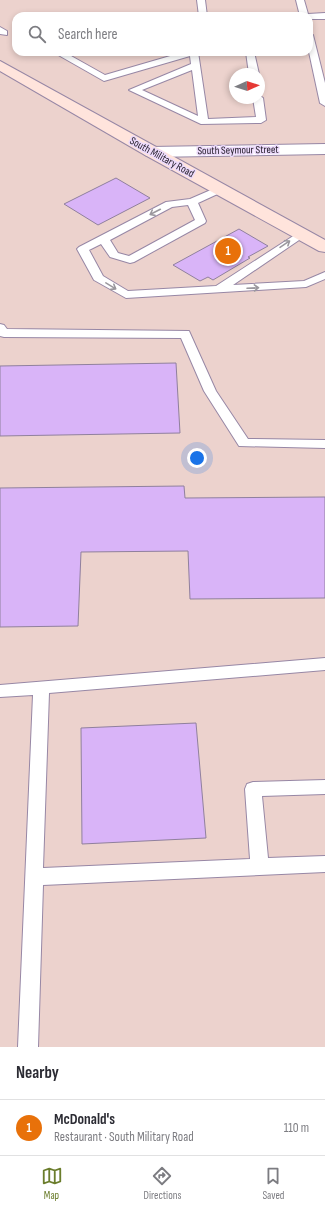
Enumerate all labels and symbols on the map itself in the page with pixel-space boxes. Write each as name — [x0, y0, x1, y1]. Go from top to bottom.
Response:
north arrow — [229, 68, 265, 104]
street label: South Military Road — [127, 134, 197, 180]
street label: South Seymour Street — [197, 143, 279, 157]
one-way arrow — [150, 208, 162, 216]
pin: 1 — [215, 236, 241, 266]
one-way arrow — [280, 240, 291, 248]
one-way arrow — [105, 282, 116, 290]
one-way arrow — [246, 284, 259, 291]
your location — [187, 448, 207, 468]

